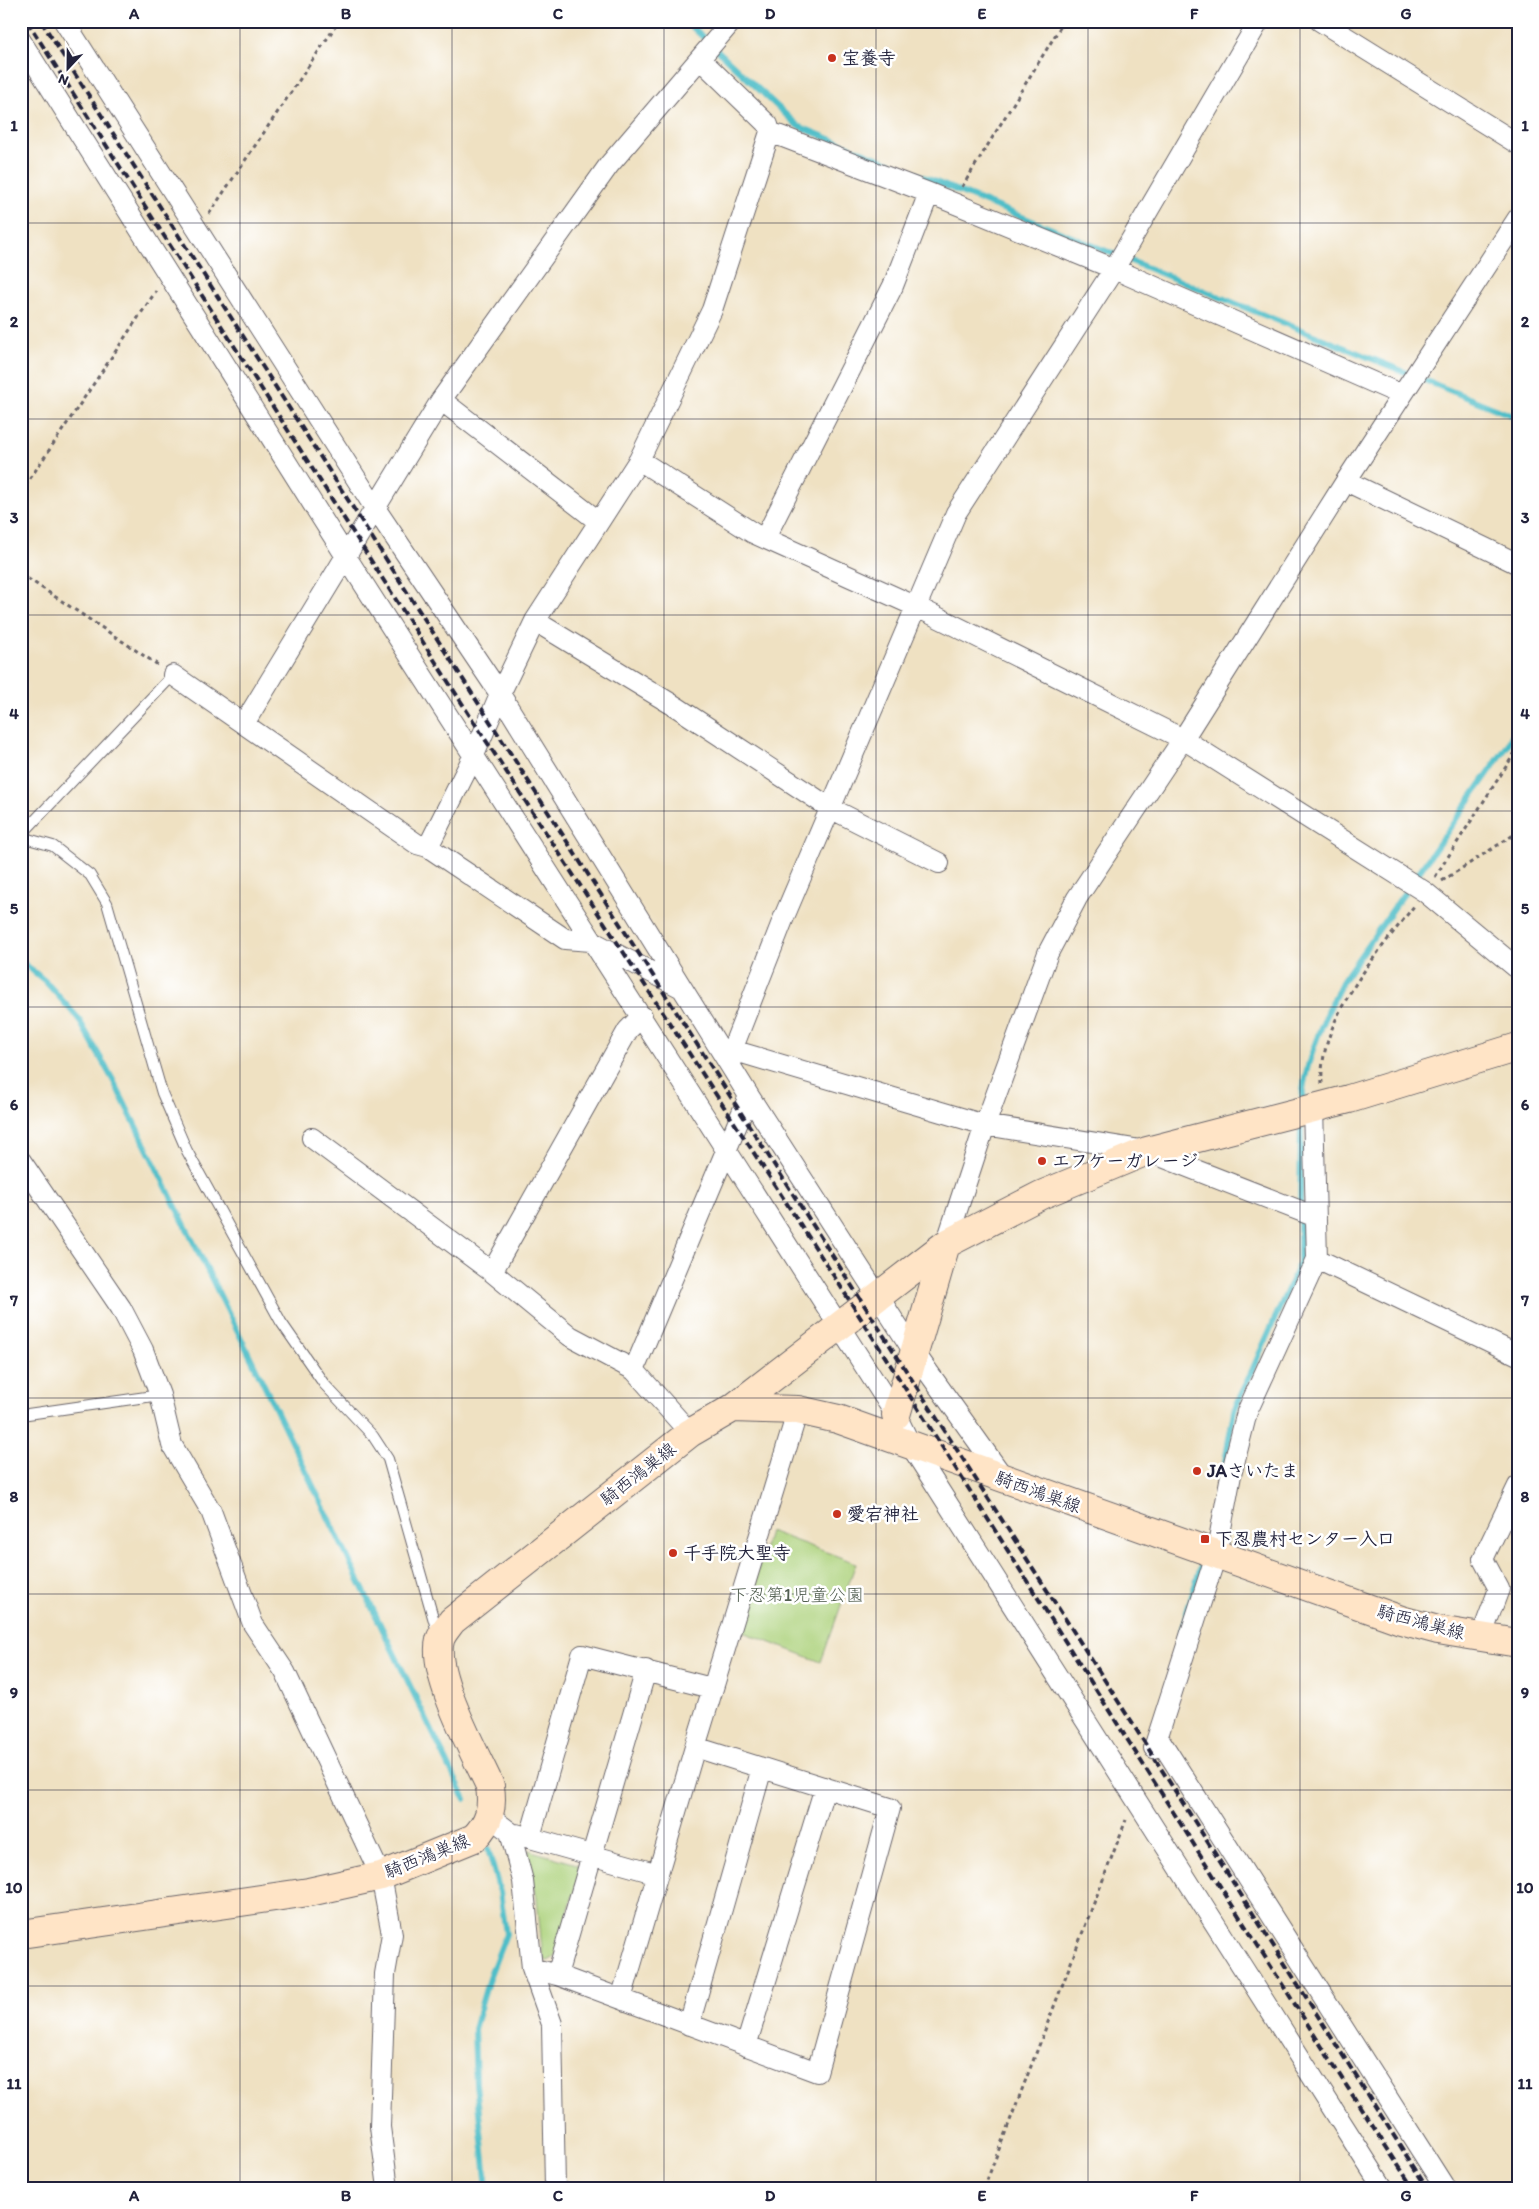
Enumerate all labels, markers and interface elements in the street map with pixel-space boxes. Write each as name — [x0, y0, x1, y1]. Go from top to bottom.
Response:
text: A — [128, 4, 140, 23]
text: B — [341, 4, 352, 23]
text: C — [553, 4, 564, 23]
text: D — [765, 4, 776, 23]
text: E — [978, 4, 987, 23]
text: F — [1190, 4, 1199, 23]
text: G — [1400, 4, 1412, 23]
north arrow — [42, 42, 92, 92]
place label: 宝養寺 — [842, 47, 896, 69]
marker: 宝養寺 — [826, 52, 838, 64]
text: N — [56, 70, 71, 89]
text: 1 — [10, 116, 18, 135]
text: 1 — [1521, 116, 1529, 135]
text: 2 — [10, 312, 19, 331]
text: 2 — [1521, 312, 1530, 331]
text: 3 — [10, 508, 19, 527]
text: 3 — [1521, 508, 1530, 527]
text: 4 — [9, 704, 19, 723]
text: 4 — [1520, 704, 1530, 723]
text: 5 — [10, 899, 19, 918]
text: 5 — [1521, 899, 1530, 918]
text: 6 — [10, 1095, 19, 1114]
text: 6 — [1521, 1095, 1530, 1114]
place label: エフケーガレージ — [1052, 1150, 1198, 1172]
marker: エフケーガレージ — [1036, 1155, 1048, 1167]
text: 7 — [9, 1291, 18, 1310]
text: 7 — [1520, 1291, 1529, 1310]
street label: 騎西鴻巣線 — [596, 1438, 680, 1510]
place label: JAさいたま — [1206, 1460, 1299, 1482]
marker: JAさいたま — [1191, 1465, 1203, 1477]
street label: 騎西鴻巣線 — [992, 1466, 1084, 1518]
text: 8 — [10, 1487, 19, 1506]
text: 8 — [1521, 1487, 1530, 1506]
place label: 愛宕神社 — [847, 1503, 919, 1525]
marker: 愛宕神社 — [831, 1508, 843, 1520]
place label: 下忍農村センター入口 — [1215, 1528, 1395, 1550]
marker: 下忍農村センター入口 — [1199, 1533, 1211, 1545]
place label: 千手院大聖寺 — [683, 1542, 791, 1564]
marker: 千手院大聖寺 — [667, 1547, 679, 1559]
park label: 下忍第1児童公園 — [730, 1584, 864, 1606]
street label: 騎西鴻巣線 — [1375, 1600, 1467, 1644]
text: 9 — [10, 1683, 18, 1702]
text: 9 — [1521, 1683, 1529, 1702]
street label: 騎西鴻巣線 — [381, 1829, 473, 1883]
text: 10 — [5, 1878, 23, 1897]
text: 10 — [1516, 1878, 1534, 1897]
text: 11 — [7, 2074, 22, 2093]
text: 11 — [1518, 2074, 1533, 2093]
text: A — [128, 2186, 140, 2205]
text: B — [341, 2186, 352, 2205]
text: C — [553, 2186, 564, 2205]
text: D — [765, 2186, 776, 2205]
text: E — [978, 2186, 987, 2205]
text: F — [1190, 2186, 1199, 2205]
text: G — [1400, 2186, 1412, 2205]

